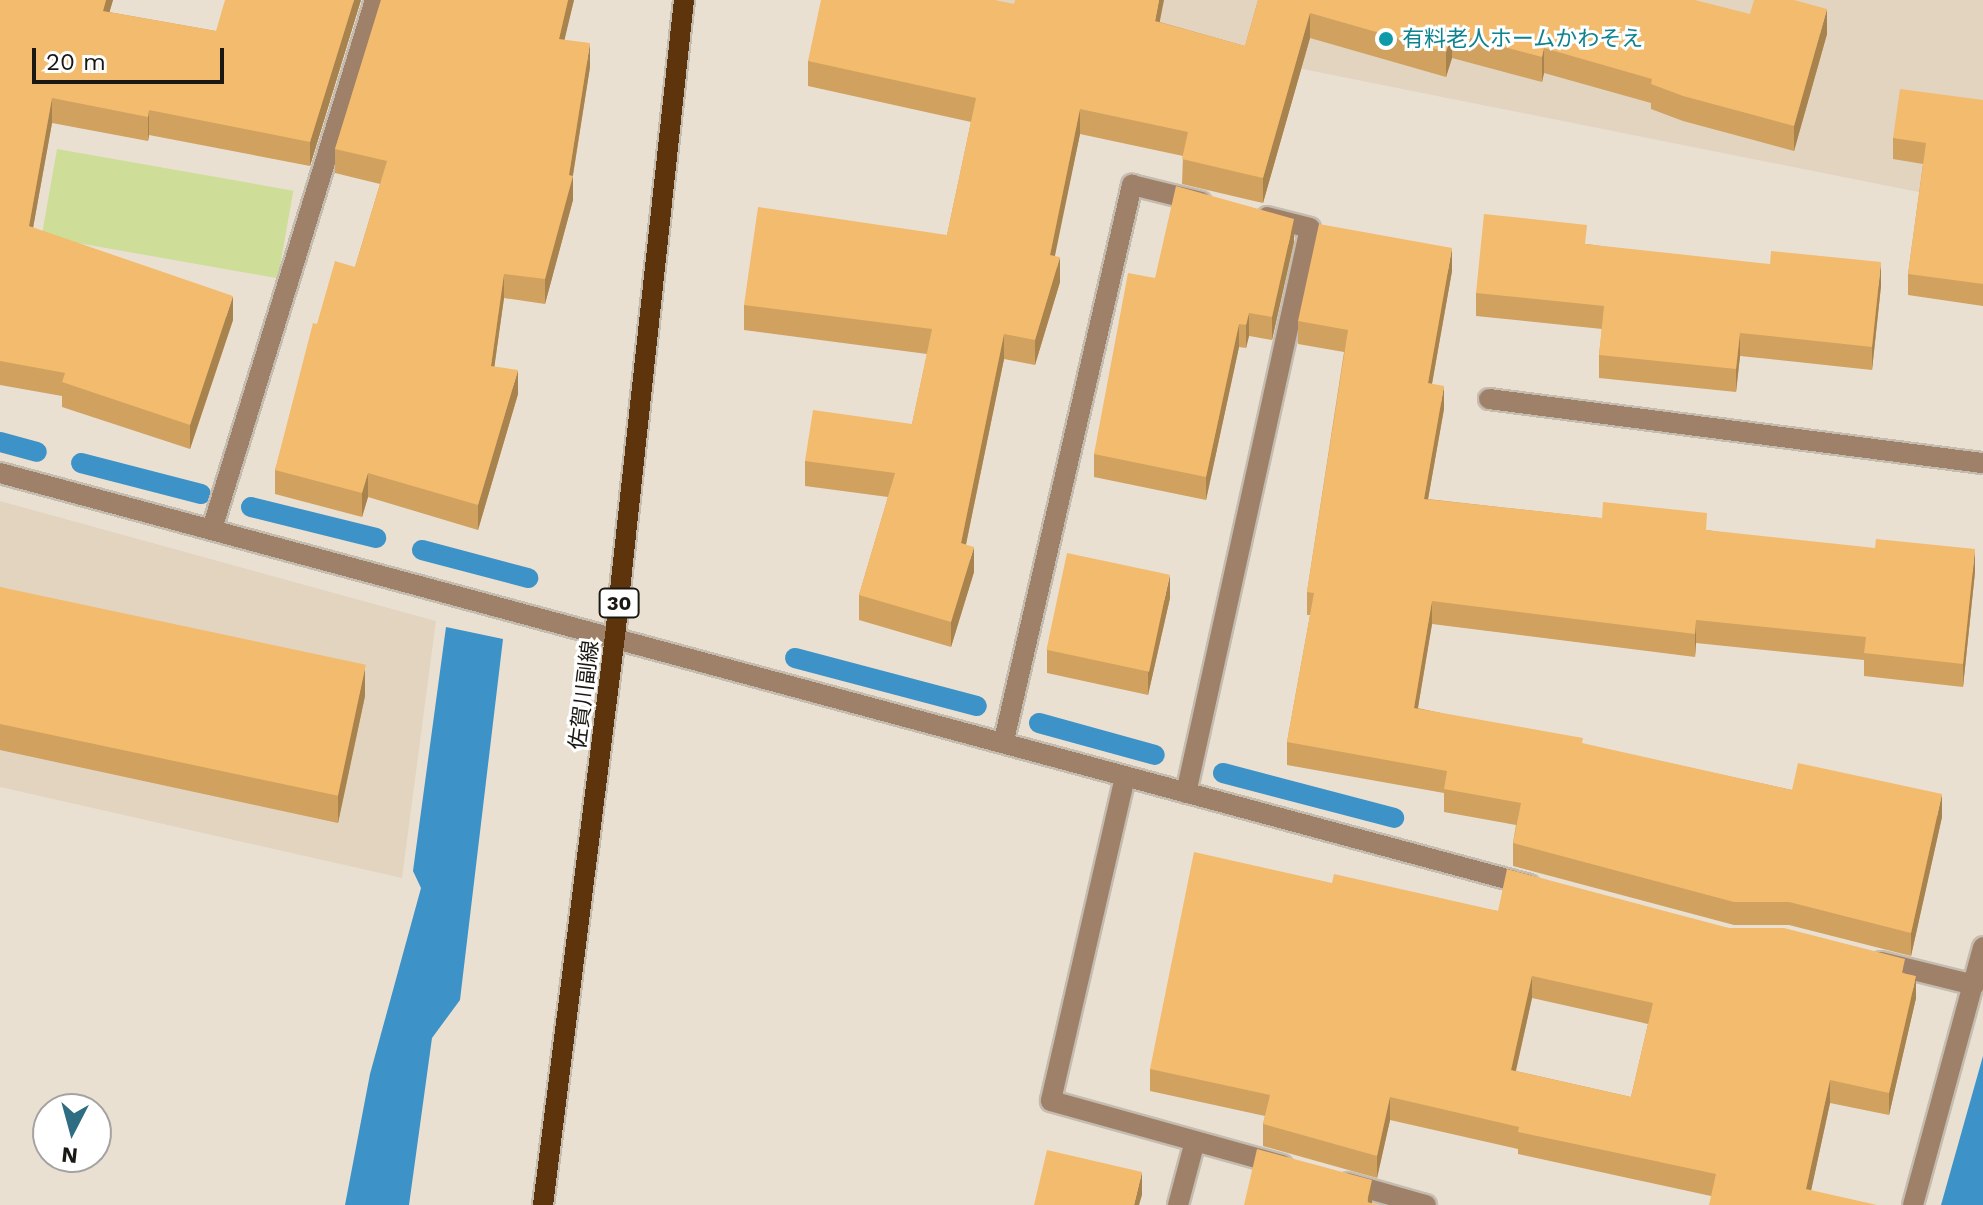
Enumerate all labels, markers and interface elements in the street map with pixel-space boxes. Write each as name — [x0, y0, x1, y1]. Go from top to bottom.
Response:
place label: 有料老人ホームかわそえ — [1402, 26, 1644, 52]
marker: 有料老人ホームかわそえ — [1377, 30, 1395, 48]
scale bar — [36, 32, 228, 82]
text: 20 m — [46, 48, 106, 76]
road number: 30 — [597, 587, 641, 619]
street label: 佐賀川副線 — [564, 639, 604, 751]
north arrow — [32, 1093, 112, 1173]
text: N — [60, 1142, 79, 1169]

